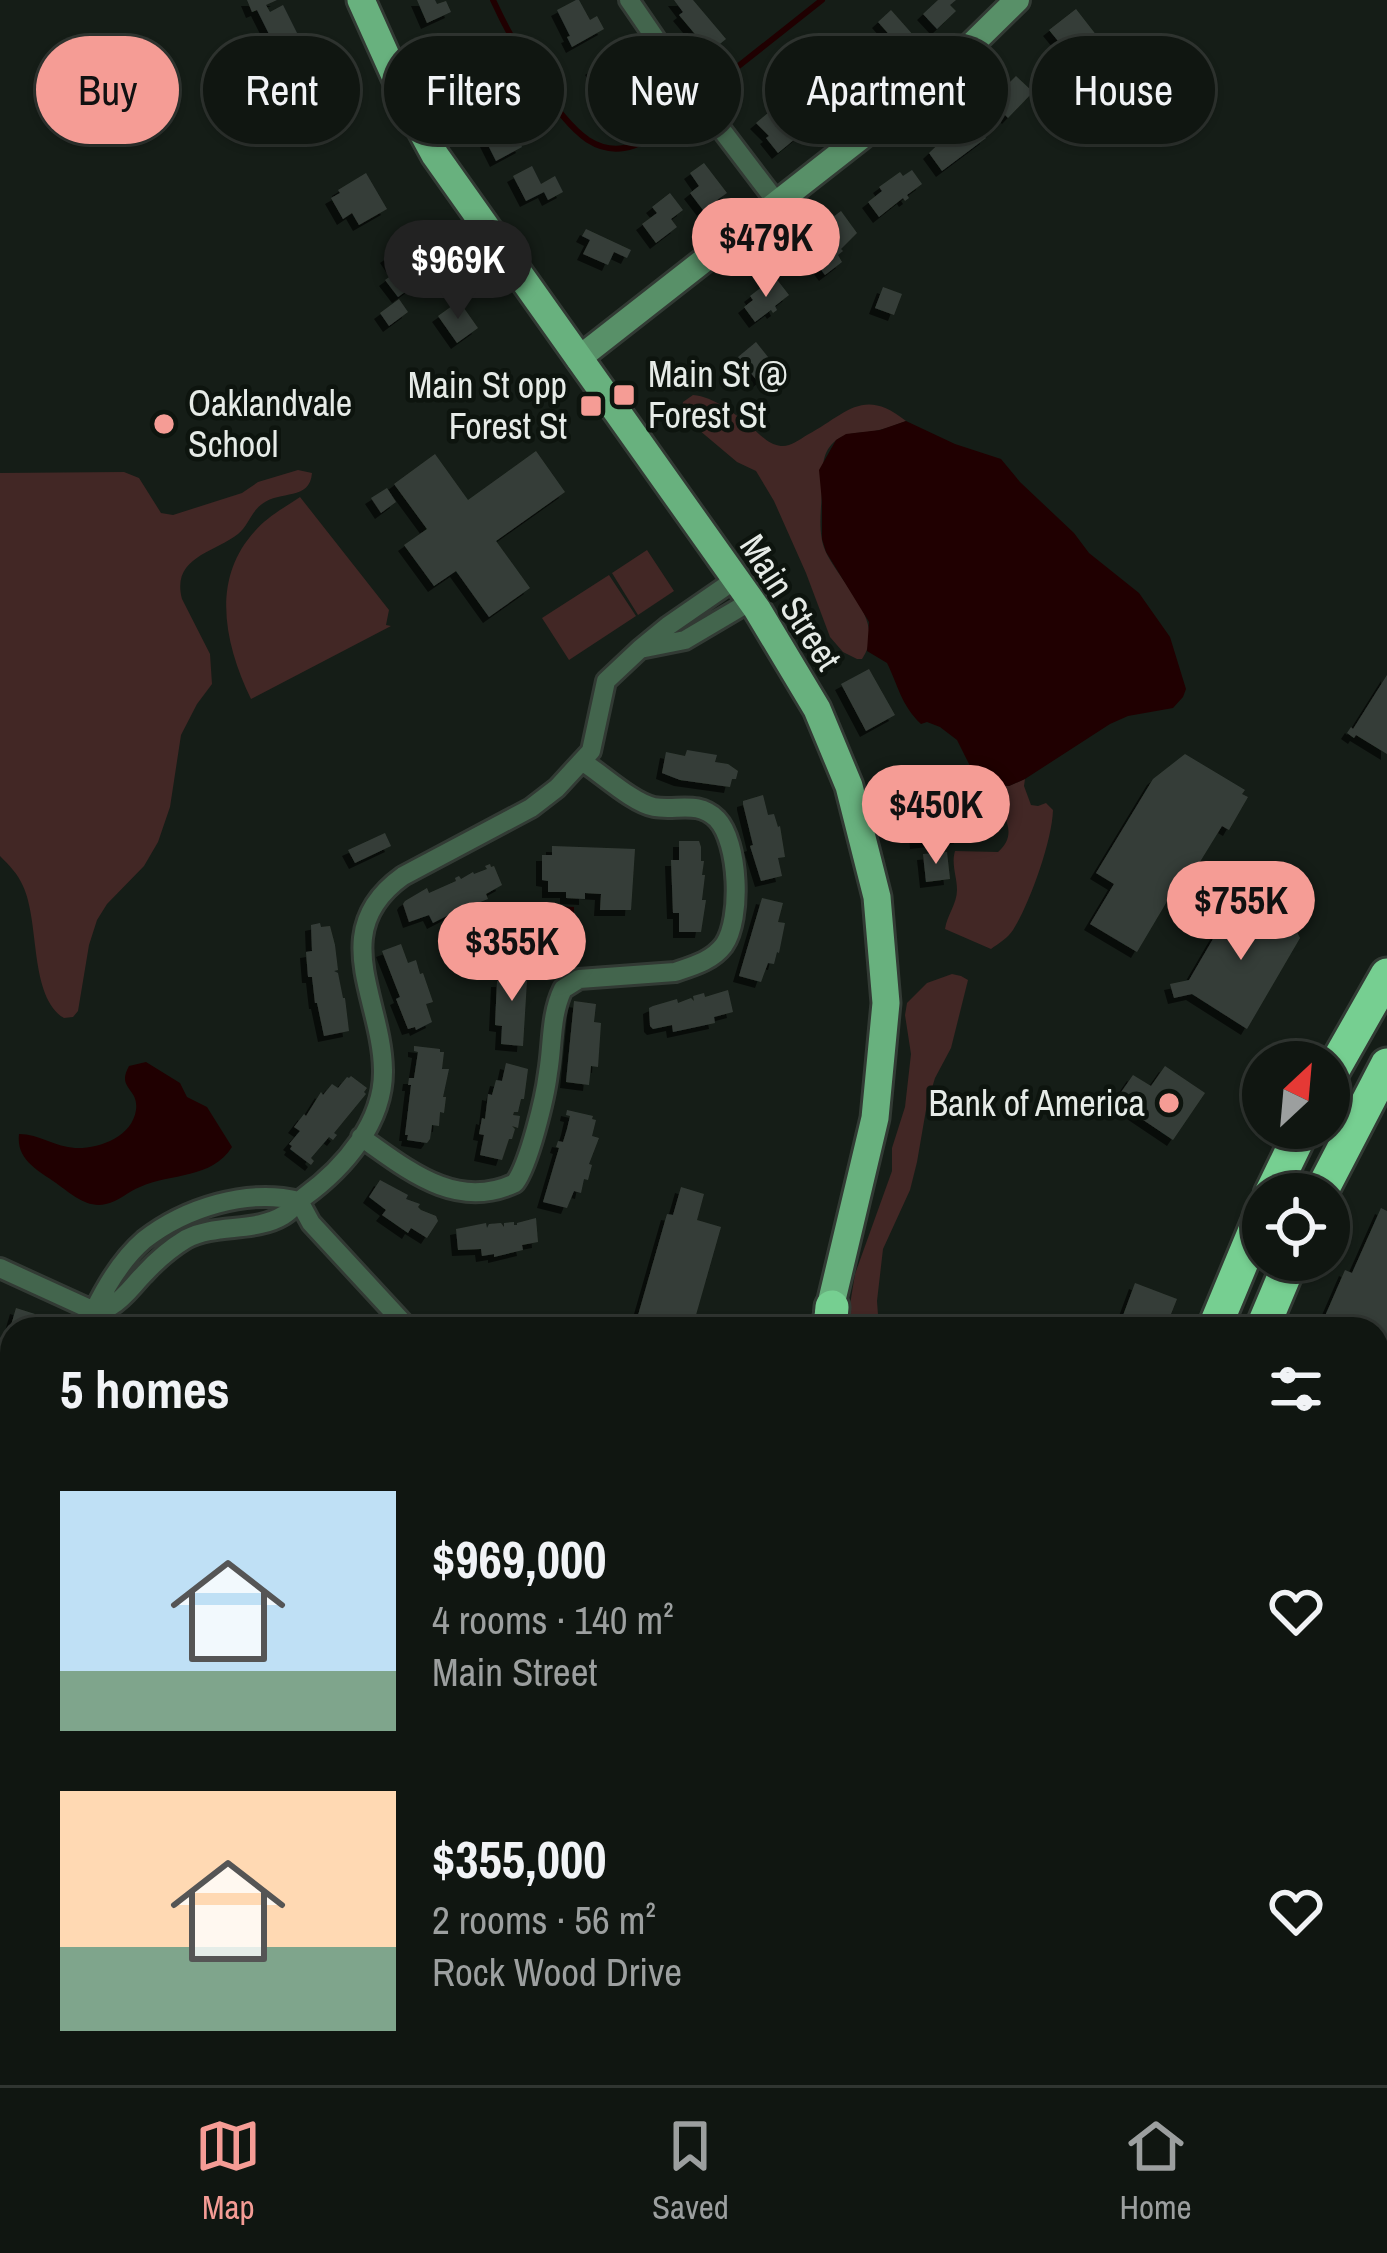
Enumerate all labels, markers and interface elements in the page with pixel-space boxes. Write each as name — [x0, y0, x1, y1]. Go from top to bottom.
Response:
chip: Buy — [36, 36, 179, 144]
chip: Rent — [203, 36, 360, 144]
chip: Filters — [384, 36, 564, 144]
chip: New — [588, 36, 741, 144]
chip: Apartment — [765, 36, 1008, 144]
chip: House — [1032, 36, 1215, 144]
pin: $479K — [682, 198, 850, 300]
text: $479K — [719, 211, 813, 263]
pin: $969K — [374, 220, 542, 322]
text: $969K — [411, 233, 505, 285]
place label: Main St @ Forest St — [648, 350, 788, 439]
place label: Main St opp Forest St — [408, 361, 567, 450]
place label: Oaklandvale School — [188, 379, 352, 468]
marker: Main St @ Forest St — [611, 382, 637, 408]
marker: Main St opp Forest St — [578, 393, 604, 419]
marker: Oaklandvale School — [151, 411, 177, 437]
street label: Main Street — [729, 525, 853, 679]
pin: $450K — [852, 765, 1020, 867]
text: $450K — [889, 778, 983, 830]
pin: $755K — [1157, 861, 1325, 963]
text: $755K — [1194, 874, 1288, 926]
pin: $355K — [428, 902, 596, 1004]
text: $355K — [465, 915, 559, 967]
north arrow — [1242, 1041, 1350, 1149]
map controls — [1242, 1041, 1350, 1281]
place label: Bank of America — [928, 1079, 1145, 1127]
marker: Bank of America — [1156, 1090, 1182, 1116]
button: locate — [1242, 1173, 1350, 1281]
text: 5 homes — [60, 1355, 230, 1424]
icon: filters — [1263, 1356, 1329, 1422]
text: $969,000 — [432, 1525, 606, 1594]
icon: home — [156, 1539, 300, 1683]
icon: heart — [1263, 1578, 1329, 1644]
text: 4 rooms · 140 m² — [432, 1594, 674, 1646]
text: Main Street — [432, 1646, 597, 1698]
text: $355,000 — [432, 1825, 606, 1894]
icon: home — [156, 1839, 300, 1983]
icon: heart — [1263, 1878, 1329, 1944]
text: 2 rooms · 56 m² — [432, 1894, 656, 1946]
text: Rock Wood Drive — [432, 1946, 682, 1998]
tab: Map — [195, 2113, 261, 2229]
tab: Saved — [652, 2113, 729, 2229]
tab: Home — [1119, 2113, 1192, 2229]

